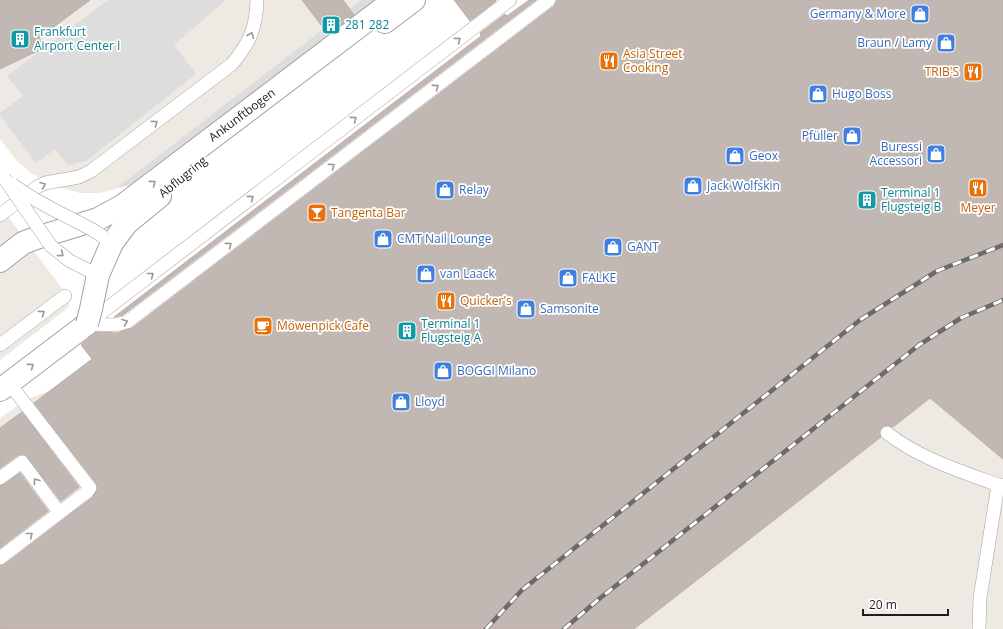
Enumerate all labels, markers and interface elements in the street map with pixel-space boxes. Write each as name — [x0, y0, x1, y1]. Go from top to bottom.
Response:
shop icon: Germany & More — [909, 3, 931, 25]
place label: Germany & More — [810, 5, 906, 22]
building icon: 281 282 — [320, 14, 342, 36]
place label: 281 282 — [345, 16, 389, 33]
place label: Frankfurt Airport Center I — [34, 23, 120, 54]
building icon: Frankfurt Airport Center I — [9, 28, 31, 50]
one-way arrow — [246, 31, 254, 38]
shop icon: Braun / Lamy — [935, 32, 957, 54]
place label: Braun / Lamy — [857, 34, 933, 51]
one-way arrow — [453, 38, 460, 45]
place label: Asia Street Cooking — [623, 45, 683, 76]
restaurant icon: Asia Street Cooking — [598, 50, 620, 72]
restaurant icon: TRIB'S — [962, 61, 984, 83]
place label: TRIB'S — [925, 63, 959, 80]
shop icon: Hugo Boss — [807, 83, 829, 105]
street label: Ankunftbogen — [205, 84, 279, 145]
one-way arrow — [431, 85, 438, 92]
place label: Hugo Boss — [832, 85, 892, 102]
one-way arrow — [350, 117, 357, 124]
one-way arrow — [150, 121, 157, 128]
shop icon: Pfüller — [841, 125, 863, 147]
place label: Pfüller — [802, 127, 838, 144]
place label: Buressi Accessori — [870, 138, 922, 169]
shop icon: Buressi Accessori — [925, 143, 947, 165]
shop icon: Geox — [724, 145, 746, 167]
place label: Geox — [749, 147, 779, 164]
street label: Abflugring — [155, 152, 211, 201]
one-way arrow — [328, 163, 335, 170]
shop icon: Jack Wolfskin — [682, 175, 704, 197]
place label: Jack Wolfskin — [706, 177, 780, 194]
restaurant icon: Meyer — [967, 177, 989, 199]
shop icon: Relay — [434, 179, 456, 201]
one-way arrow — [149, 180, 156, 188]
one-way arrow — [40, 181, 47, 189]
place label: Relay — [459, 181, 490, 198]
place label: Terminal 1 Flugsteig B — [881, 184, 941, 215]
building icon: Terminal 1 Flugsteig B — [856, 189, 878, 211]
one-way arrow — [247, 195, 254, 203]
place label: Meyer — [960, 199, 996, 216]
bar icon: Tangenta Bar — [306, 202, 328, 224]
place label: Tangenta Bar — [331, 204, 406, 221]
shop icon: CMT Nail Lounge — [372, 228, 394, 250]
place label: CMT Nail Lounge — [397, 230, 492, 247]
shop icon: GANT — [602, 236, 624, 258]
place label: GANT — [627, 238, 659, 255]
one-way arrow — [225, 242, 232, 249]
one-way arrow — [56, 249, 63, 256]
shop icon: van Laack — [415, 263, 437, 285]
place label: van Laack — [440, 265, 495, 282]
shop icon: FALKE — [557, 267, 579, 289]
place label: FALKE — [582, 269, 616, 286]
one-way arrow — [146, 272, 153, 279]
restaurant icon: Quicker's — [435, 290, 457, 312]
place label: Quicker's — [460, 292, 512, 309]
shop icon: Samsonite — [515, 298, 537, 320]
place label: Samsonite — [540, 300, 599, 317]
one-way arrow — [38, 311, 45, 318]
cafe icon: Möwenpick Cafe — [252, 315, 274, 337]
place label: Terminal 1 Flugsteig A — [421, 315, 481, 346]
place label: Möwenpick Cafe — [277, 317, 369, 334]
one-way arrow — [121, 318, 128, 326]
building icon: Terminal 1 Flugsteig A — [396, 320, 418, 342]
shop icon: BOGGI Milano — [432, 360, 454, 382]
place label: BOGGI Milano — [457, 362, 536, 379]
one-way arrow — [27, 364, 34, 371]
shop icon: Lloyd — [390, 391, 412, 413]
place label: Lloyd — [415, 393, 445, 410]
one-way arrow — [34, 478, 41, 485]
one-way arrow — [25, 533, 32, 540]
scale bar — [863, 591, 948, 617]
text: 20 m — [869, 596, 897, 613]

